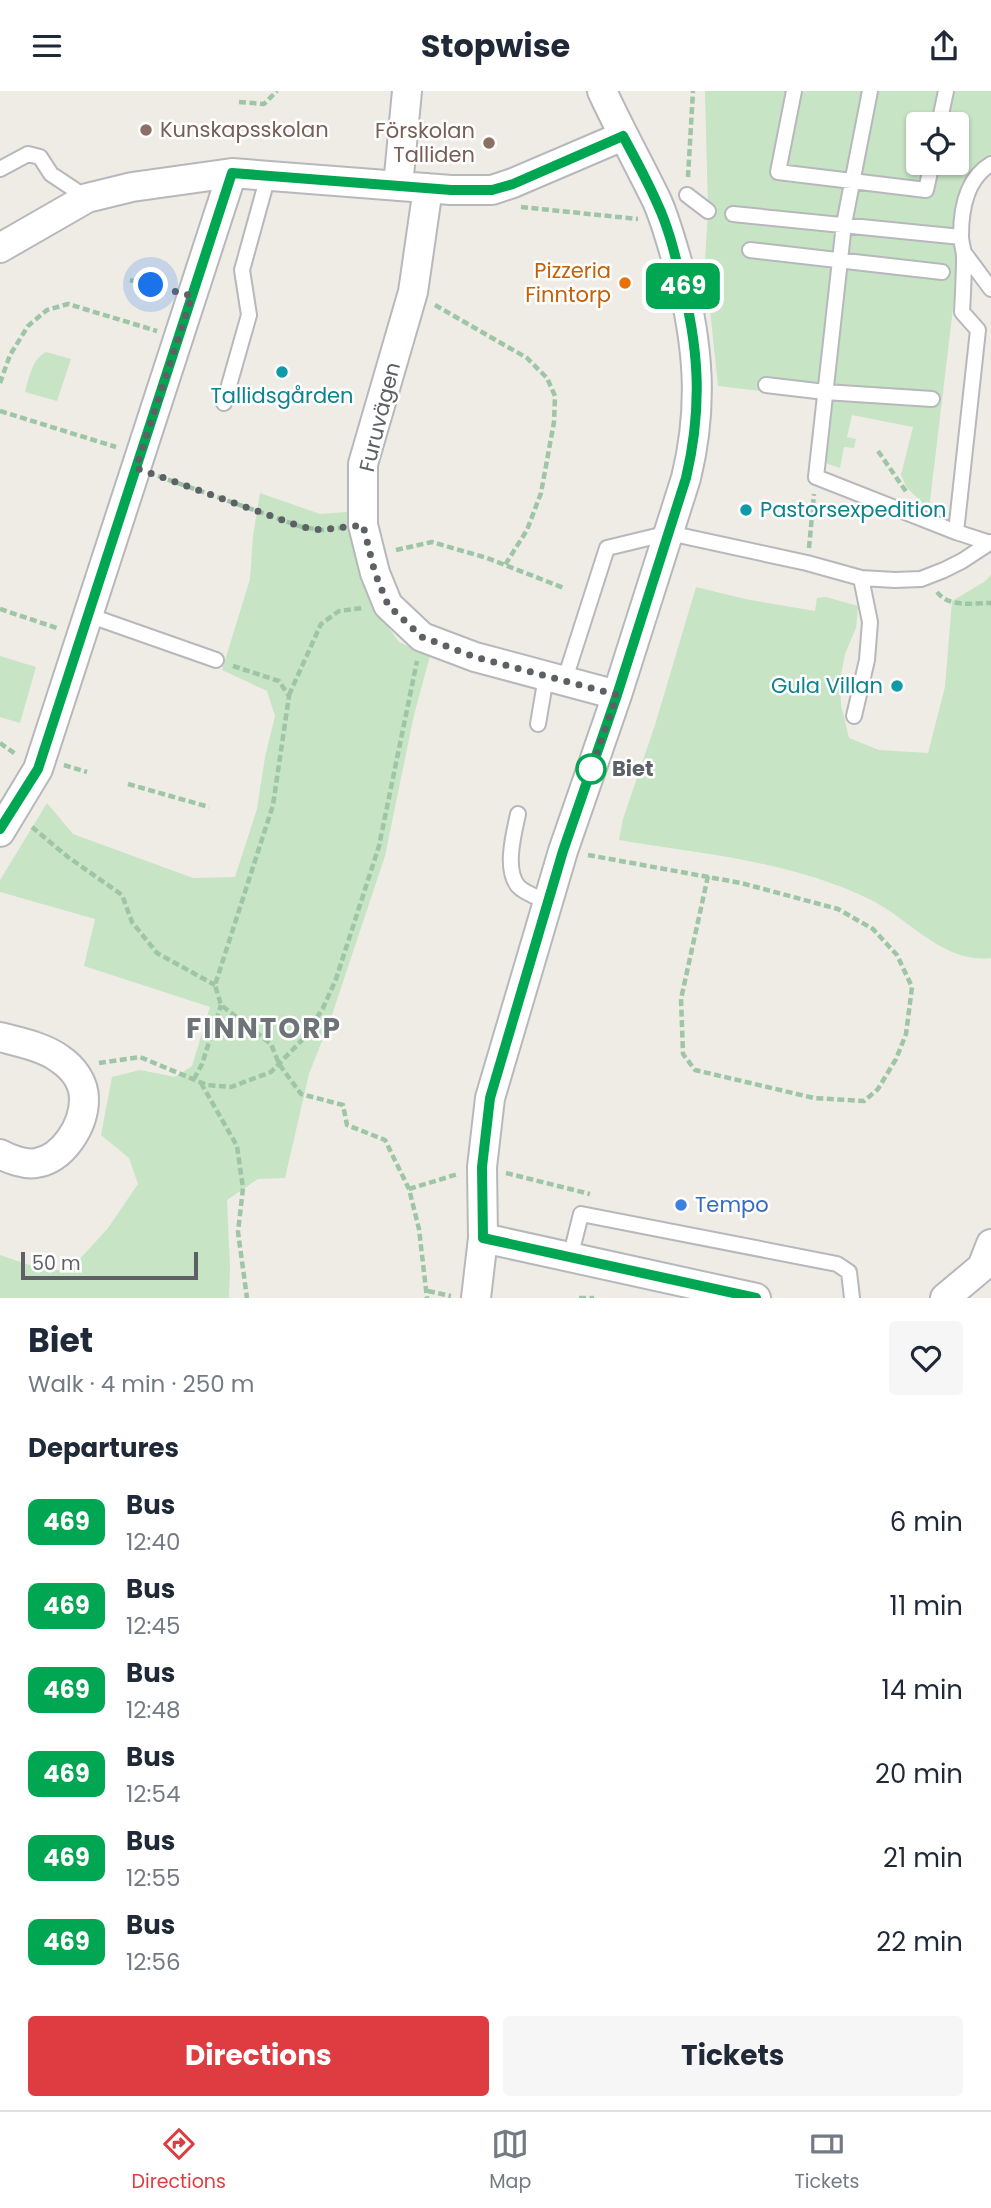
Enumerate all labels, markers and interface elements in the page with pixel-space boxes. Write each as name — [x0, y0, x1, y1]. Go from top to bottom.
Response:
text: Stopwise — [421, 23, 570, 68]
icon: menu — [28, 27, 66, 65]
icon: share — [925, 27, 963, 65]
map controls — [906, 112, 969, 175]
button: locate — [906, 112, 969, 175]
place label: Kunskapsskolan — [160, 115, 329, 144]
place label: Förskolan Talliden — [375, 116, 475, 169]
marker: Kunskapsskolan — [138, 122, 154, 138]
marker: Förskolan Talliden — [481, 135, 497, 151]
place label: Pizzeria Finntorp — [525, 256, 611, 309]
line badge: 469 — [643, 263, 723, 309]
your location — [133, 267, 168, 302]
text: 469 — [660, 269, 706, 302]
marker: Pizzeria Finntorp — [617, 275, 633, 291]
street label: Furuvägen — [352, 359, 407, 475]
marker: Tallidsgården — [274, 364, 290, 380]
place label: Tallidsgården — [210, 381, 354, 410]
place label: Pastorsexpedition — [760, 495, 947, 524]
marker: Pastorsexpedition — [738, 502, 754, 518]
place label: Gula Villan — [771, 671, 883, 700]
marker: Gula Villan — [889, 678, 905, 694]
marker: Biet — [576, 754, 606, 784]
place label: Biet — [612, 754, 654, 783]
district label: FINNTORP — [186, 1009, 342, 1048]
place label: Tempo — [695, 1190, 769, 1219]
marker: Tempo — [673, 1197, 689, 1213]
scale bar — [21, 1249, 198, 1281]
text: 50 m — [32, 1250, 81, 1277]
text: Biet — [28, 1317, 93, 1364]
button: heart — [889, 1321, 963, 1395]
text: Walk · 4 min · 250 m — [28, 1368, 254, 1400]
text: Departures — [28, 1430, 179, 1466]
text: Bus — [126, 1487, 175, 1523]
text: 6 min — [890, 1504, 963, 1540]
text: 469 — [43, 1505, 90, 1538]
text: 12:40 — [126, 1526, 180, 1558]
text: Bus — [126, 1571, 175, 1607]
text: 11 min — [890, 1588, 963, 1624]
text: 469 — [43, 1589, 90, 1622]
text: 12:45 — [126, 1610, 180, 1642]
text: Bus — [126, 1655, 175, 1691]
text: 14 min — [882, 1672, 963, 1708]
text: 469 — [43, 1673, 90, 1706]
text: 12:48 — [126, 1694, 180, 1726]
text: Bus — [126, 1739, 175, 1775]
text: 20 min — [875, 1756, 963, 1792]
text: 469 — [43, 1757, 90, 1790]
text: 12:54 — [126, 1778, 180, 1810]
text: Bus — [126, 1823, 175, 1859]
text: 21 min — [883, 1840, 963, 1876]
text: 469 — [43, 1841, 90, 1874]
text: 12:55 — [126, 1862, 180, 1894]
text: Bus — [126, 1907, 175, 1943]
text: 22 min — [876, 1924, 963, 1960]
text: 469 — [43, 1925, 90, 1958]
text: 12:56 — [126, 1946, 181, 1978]
button: Directions — [28, 2016, 489, 2096]
button: Tickets — [503, 2016, 963, 2096]
tab: Directions — [132, 2125, 226, 2196]
tab: Map — [489, 2125, 531, 2196]
tab: Tickets — [794, 2125, 859, 2196]

